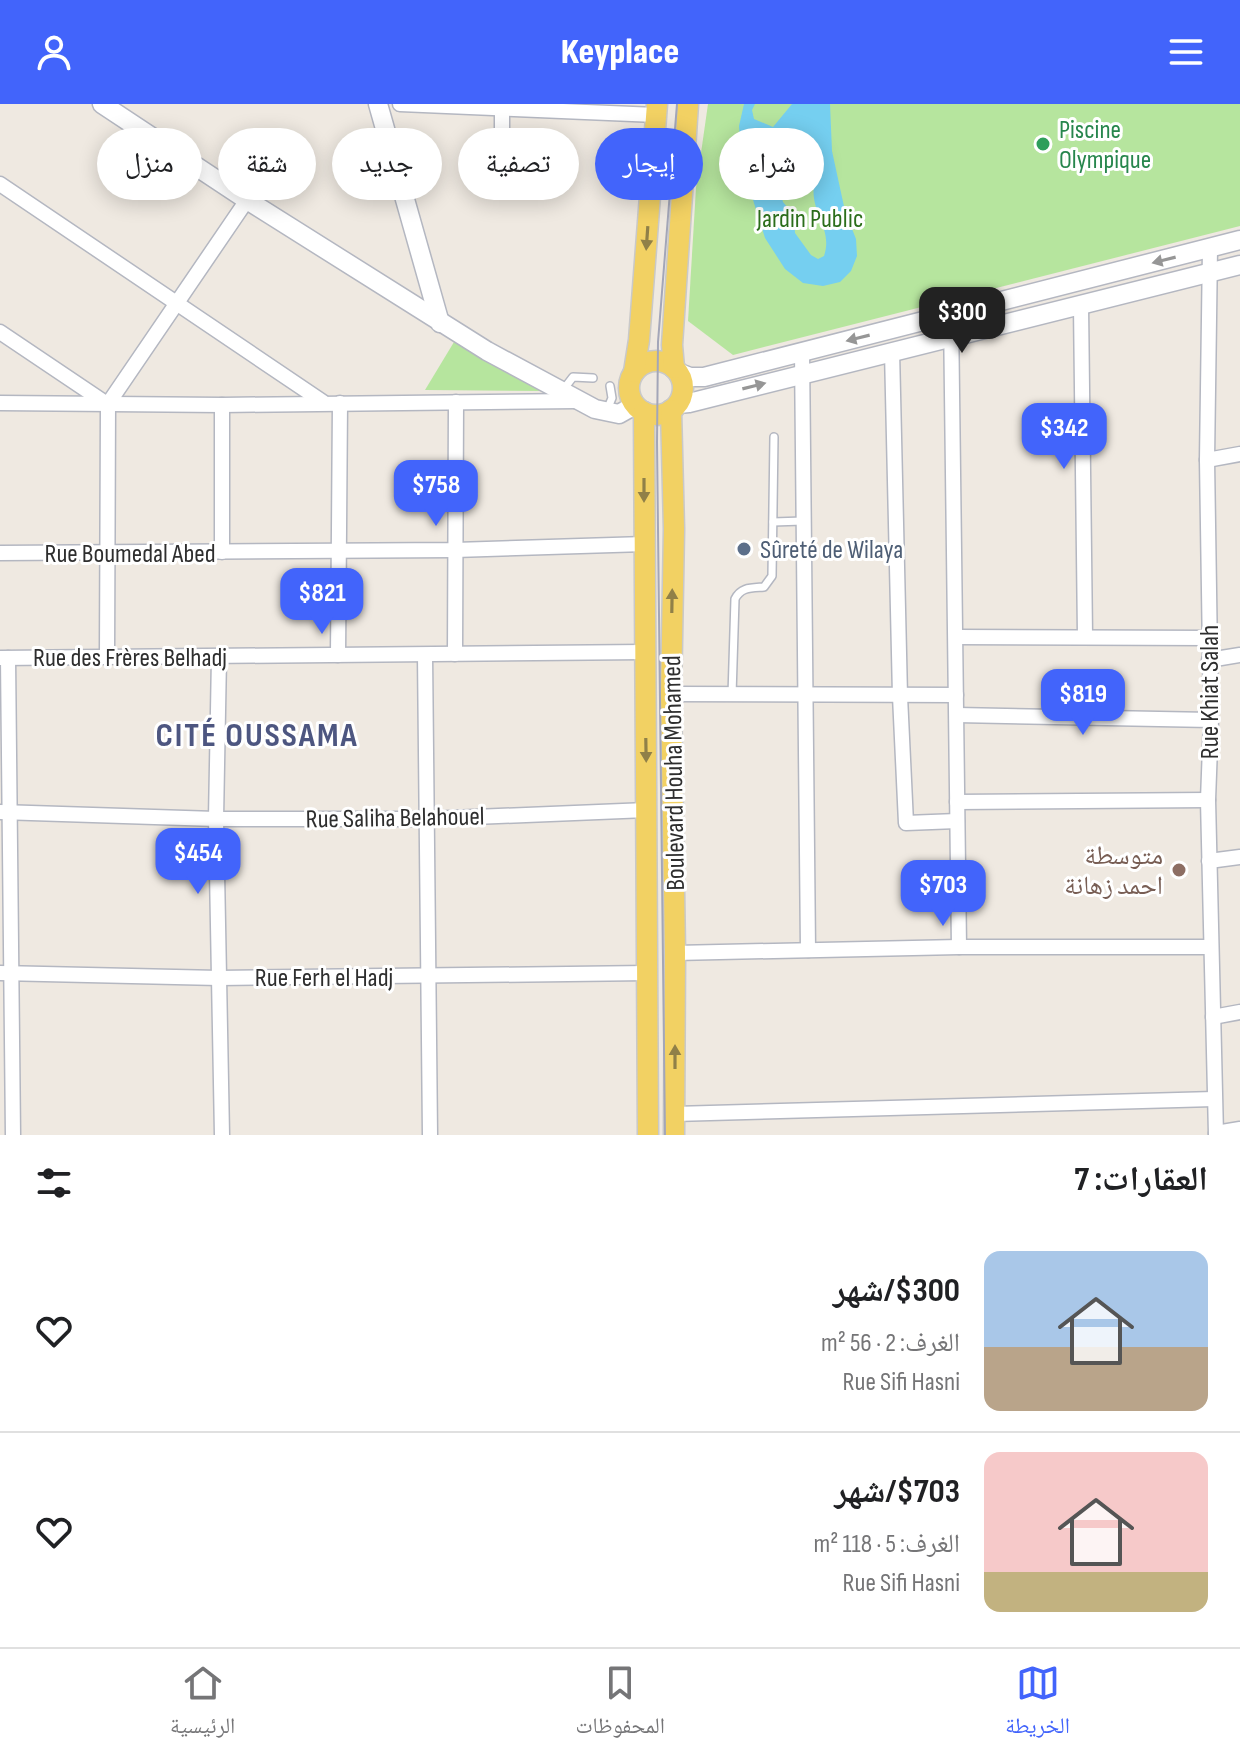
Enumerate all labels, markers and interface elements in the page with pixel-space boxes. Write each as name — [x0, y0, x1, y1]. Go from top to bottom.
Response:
icon: person — [32, 30, 76, 74]
icon: menu — [1164, 30, 1208, 74]
text: Keyplace — [561, 31, 679, 74]
place label: Piscine Olympique — [1059, 115, 1151, 176]
chip: منزل — [97, 128, 202, 200]
chip: شقة — [218, 128, 316, 200]
chip: جديد — [332, 128, 442, 200]
chip: تصفية — [458, 128, 579, 200]
chip: إيجار — [595, 128, 703, 200]
chip: شراء — [719, 128, 824, 200]
marker: Piscine Olympique — [1034, 135, 1052, 153]
park label: Jardin Public — [756, 204, 863, 235]
one-way arrow — [640, 226, 653, 251]
one-way arrow — [1152, 254, 1177, 266]
pin: $300 — [915, 287, 1009, 355]
text: $300 — [937, 297, 987, 328]
one-way arrow — [846, 332, 871, 344]
one-way arrow — [741, 380, 766, 392]
pin: $342 — [1017, 403, 1111, 471]
text: $342 — [1040, 413, 1088, 444]
pin: $758 — [389, 460, 483, 528]
text: $758 — [412, 470, 460, 501]
one-way arrow — [638, 478, 650, 503]
place label: Sûreté de Wilaya — [760, 535, 903, 566]
street label: Rue Boumedal Abed — [44, 539, 216, 570]
marker: Sûreté de Wilaya — [735, 540, 753, 558]
pin: $821 — [275, 568, 369, 636]
text: $821 — [298, 578, 346, 609]
one-way arrow — [666, 588, 679, 613]
street label: Rue Khiat Salah — [1195, 625, 1226, 759]
street label: Rue des Frères Belhadj — [33, 643, 227, 674]
street label: Boulevard Houha Mohamed — [657, 655, 692, 891]
pin: $819 — [1036, 669, 1130, 737]
text: $819 — [1059, 679, 1107, 710]
district label: CITÉ OUSSAMA — [155, 715, 359, 756]
one-way arrow — [640, 738, 652, 763]
street label: Rue Saliha Belahouel — [305, 801, 485, 836]
pin: $454 — [151, 828, 245, 896]
text: $454 — [174, 838, 223, 869]
place label: متوسطة احمد زهانة — [1064, 841, 1163, 902]
pin: $703 — [896, 860, 990, 928]
marker: متوسطة احمد زهانة — [1170, 861, 1188, 879]
text: $703 — [919, 870, 967, 901]
street label: Rue Ferh el Hadj — [255, 963, 393, 994]
one-way arrow — [669, 1044, 681, 1069]
text: العقارات: 7 — [1074, 1159, 1208, 1200]
icon: filters — [32, 1161, 76, 1205]
text: $300/شهر — [833, 1270, 960, 1311]
icon: home — [1048, 1283, 1144, 1379]
icon: heart — [32, 1309, 76, 1353]
text: الغرف: 2 · 56 m² — [821, 1328, 960, 1359]
text: Rue Sifi Hasni — [843, 1367, 960, 1398]
text: $703/شهر — [835, 1471, 960, 1512]
icon: home — [1048, 1484, 1144, 1580]
icon: heart — [32, 1510, 76, 1554]
text: الغرف: 5 · 118 m² — [814, 1529, 960, 1560]
text: Rue Sifi Hasni — [843, 1568, 960, 1599]
tab: الرئيسية — [170, 1661, 235, 1747]
tab: المحفوظات — [575, 1661, 665, 1747]
tab: الخريطة — [1005, 1661, 1070, 1747]

